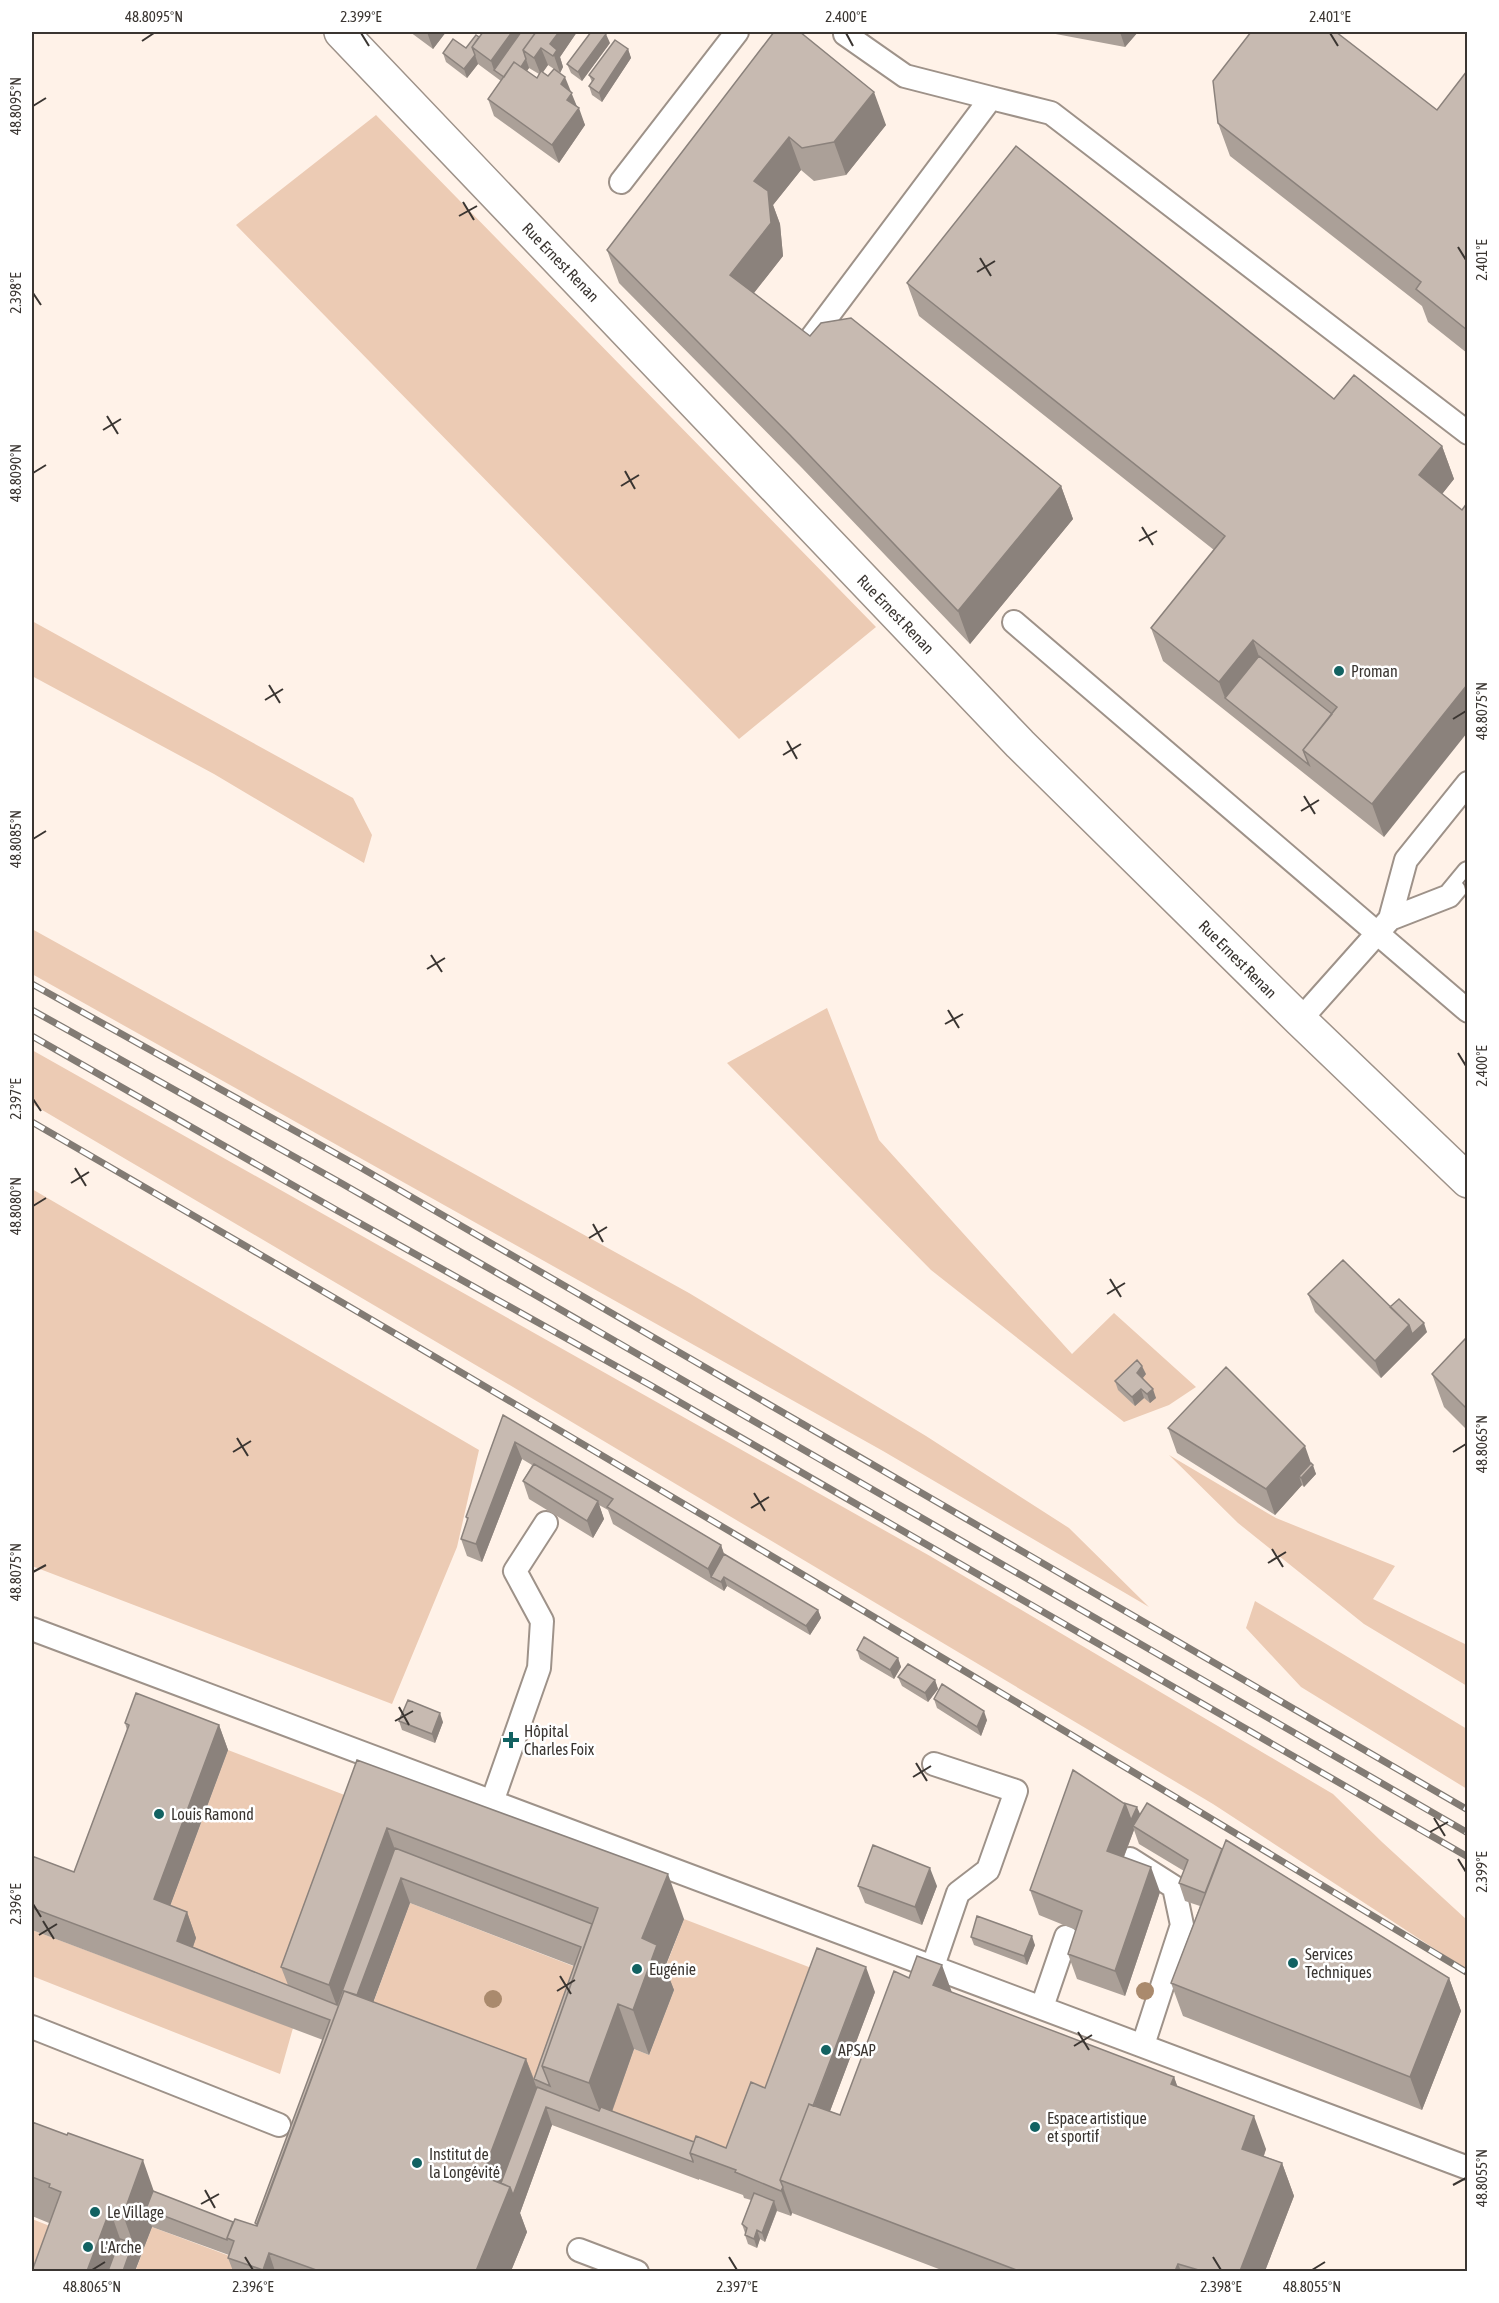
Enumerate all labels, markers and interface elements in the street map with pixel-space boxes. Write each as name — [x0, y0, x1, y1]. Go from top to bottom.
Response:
text: 48.8095°N — [125, 8, 183, 25]
text: 2.399°E — [340, 8, 382, 25]
text: 2.400°E — [825, 8, 867, 25]
text: 2.401°E — [1309, 8, 1351, 25]
text: 48.8095°N — [7, 77, 24, 135]
street label: Rue Ernest Renan — [519, 219, 603, 305]
text: 2.401°E — [1473, 239, 1490, 281]
text: 2.398°E — [7, 272, 24, 314]
text: 48.8090°N — [7, 444, 24, 502]
street label: Rue Ernest Renan — [854, 571, 938, 657]
place label: Proman — [1351, 662, 1398, 680]
marker: Proman — [1332, 664, 1346, 678]
text: 48.8075°N — [1473, 682, 1490, 740]
text: 48.8085°N — [7, 810, 24, 868]
street label: Rue Ernest Renan — [1195, 916, 1281, 1002]
text: 2.400°E — [1473, 1045, 1490, 1087]
text: 2.397°E — [7, 1078, 24, 1120]
text: 48.8080°N — [7, 1177, 24, 1235]
text: 48.8065°N — [1473, 1415, 1490, 1473]
text: 48.8075°N — [7, 1543, 24, 1601]
place label: Hôpital Charles Foix — [524, 1722, 595, 1758]
marker: Hôpital Charles Foix — [502, 1731, 520, 1749]
place label: Louis Ramond — [171, 1805, 254, 1823]
marker: Louis Ramond — [152, 1807, 166, 1821]
text: 2.399°E — [1473, 1851, 1490, 1893]
text: 2.396°E — [7, 1883, 24, 1925]
place label: Services Techniques — [1305, 1945, 1372, 1982]
marker: Services Techniques — [1286, 1956, 1300, 1970]
place label: Eugénie — [649, 1960, 696, 1979]
marker: Eugénie — [630, 1962, 644, 1976]
place label: APSAP — [838, 2041, 876, 2059]
marker: APSAP — [819, 2043, 833, 2057]
place label: Espace artistique et sportif — [1047, 2109, 1147, 2146]
marker: Espace artistique et sportif — [1028, 2120, 1042, 2134]
place label: Institut de la Longévité — [429, 2145, 500, 2182]
text: 48.8055°N — [1473, 2149, 1490, 2207]
marker: Institut de la Longévité — [410, 2156, 424, 2170]
place label: Le Village — [107, 2203, 164, 2222]
marker: Le Village — [88, 2205, 102, 2219]
place label: L'Arche — [100, 2238, 142, 2256]
marker: L'Arche — [81, 2240, 95, 2254]
text: 48.8065°N — [63, 2278, 121, 2295]
text: 2.396°E — [232, 2278, 274, 2295]
text: 2.397°E — [716, 2278, 758, 2295]
text: 2.398°E — [1200, 2278, 1242, 2295]
text: 48.8055°N — [1283, 2278, 1341, 2295]

